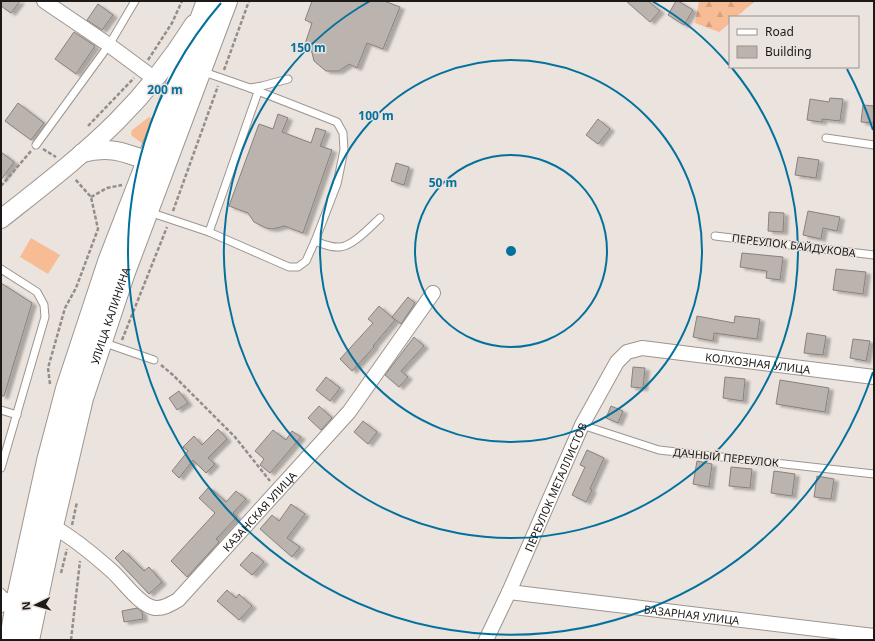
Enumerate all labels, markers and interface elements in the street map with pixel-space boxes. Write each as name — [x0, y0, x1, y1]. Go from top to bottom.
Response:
legend — [729, 16, 859, 68]
text: Road — [765, 23, 794, 40]
text: 150 m — [290, 39, 326, 56]
text: Building — [765, 43, 812, 60]
text: 200 m — [147, 81, 183, 98]
text: 100 m — [358, 107, 394, 124]
text: 50 m — [429, 174, 457, 191]
street label: ПЕРЕУЛОК БАЙДУКОВА — [731, 230, 858, 260]
centre of rings — [504, 244, 518, 258]
street label: УЛИЦА КАЛИНИНА — [86, 264, 133, 366]
street label: КОЛХОЗНАЯ УЛИЦА — [705, 348, 812, 377]
street label: ПЕРЕУЛОК МЕТАЛЛИСТОВ — [520, 420, 590, 554]
street label: ДАЧНЫЙ ПЕРЕУЛОК — [672, 444, 780, 470]
street label: КАЗАНСКАЯ УЛИЦА — [219, 467, 300, 554]
north arrow — [16, 585, 56, 625]
text: N — [18, 601, 33, 611]
street label: БАЗАРНАЯ УЛИЦА — [643, 601, 741, 627]

